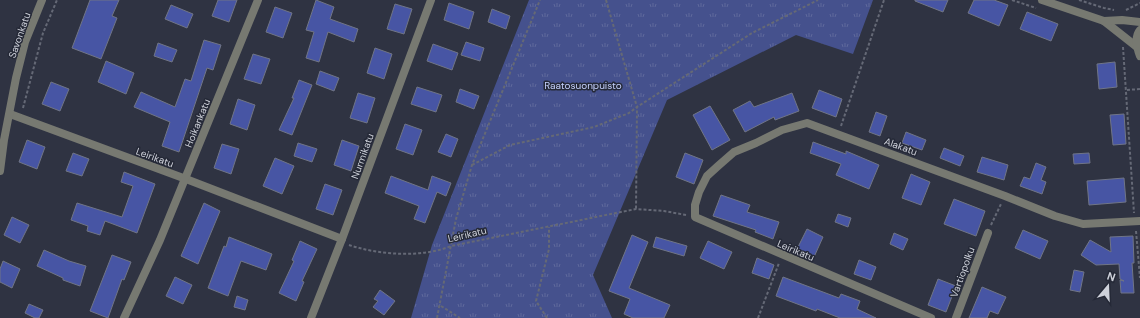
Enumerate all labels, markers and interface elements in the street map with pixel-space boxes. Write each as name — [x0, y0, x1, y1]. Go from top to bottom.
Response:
street label: Savonkatu — [6, 10, 33, 60]
park label: Raatosuonpuisto — [544, 79, 622, 92]
street label: Hoikankatu — [182, 97, 213, 149]
street label: Nurmikatu — [348, 131, 377, 181]
street label: Alakatu — [883, 135, 919, 159]
street label: Leirikatu — [134, 145, 176, 170]
street label: Leirikatu — [447, 224, 488, 245]
street label: Leirikatu — [775, 237, 817, 264]
street label: Vartiopolku — [947, 245, 978, 299]
north arrow — [1088, 266, 1128, 306]
text: N — [1105, 269, 1117, 284]

